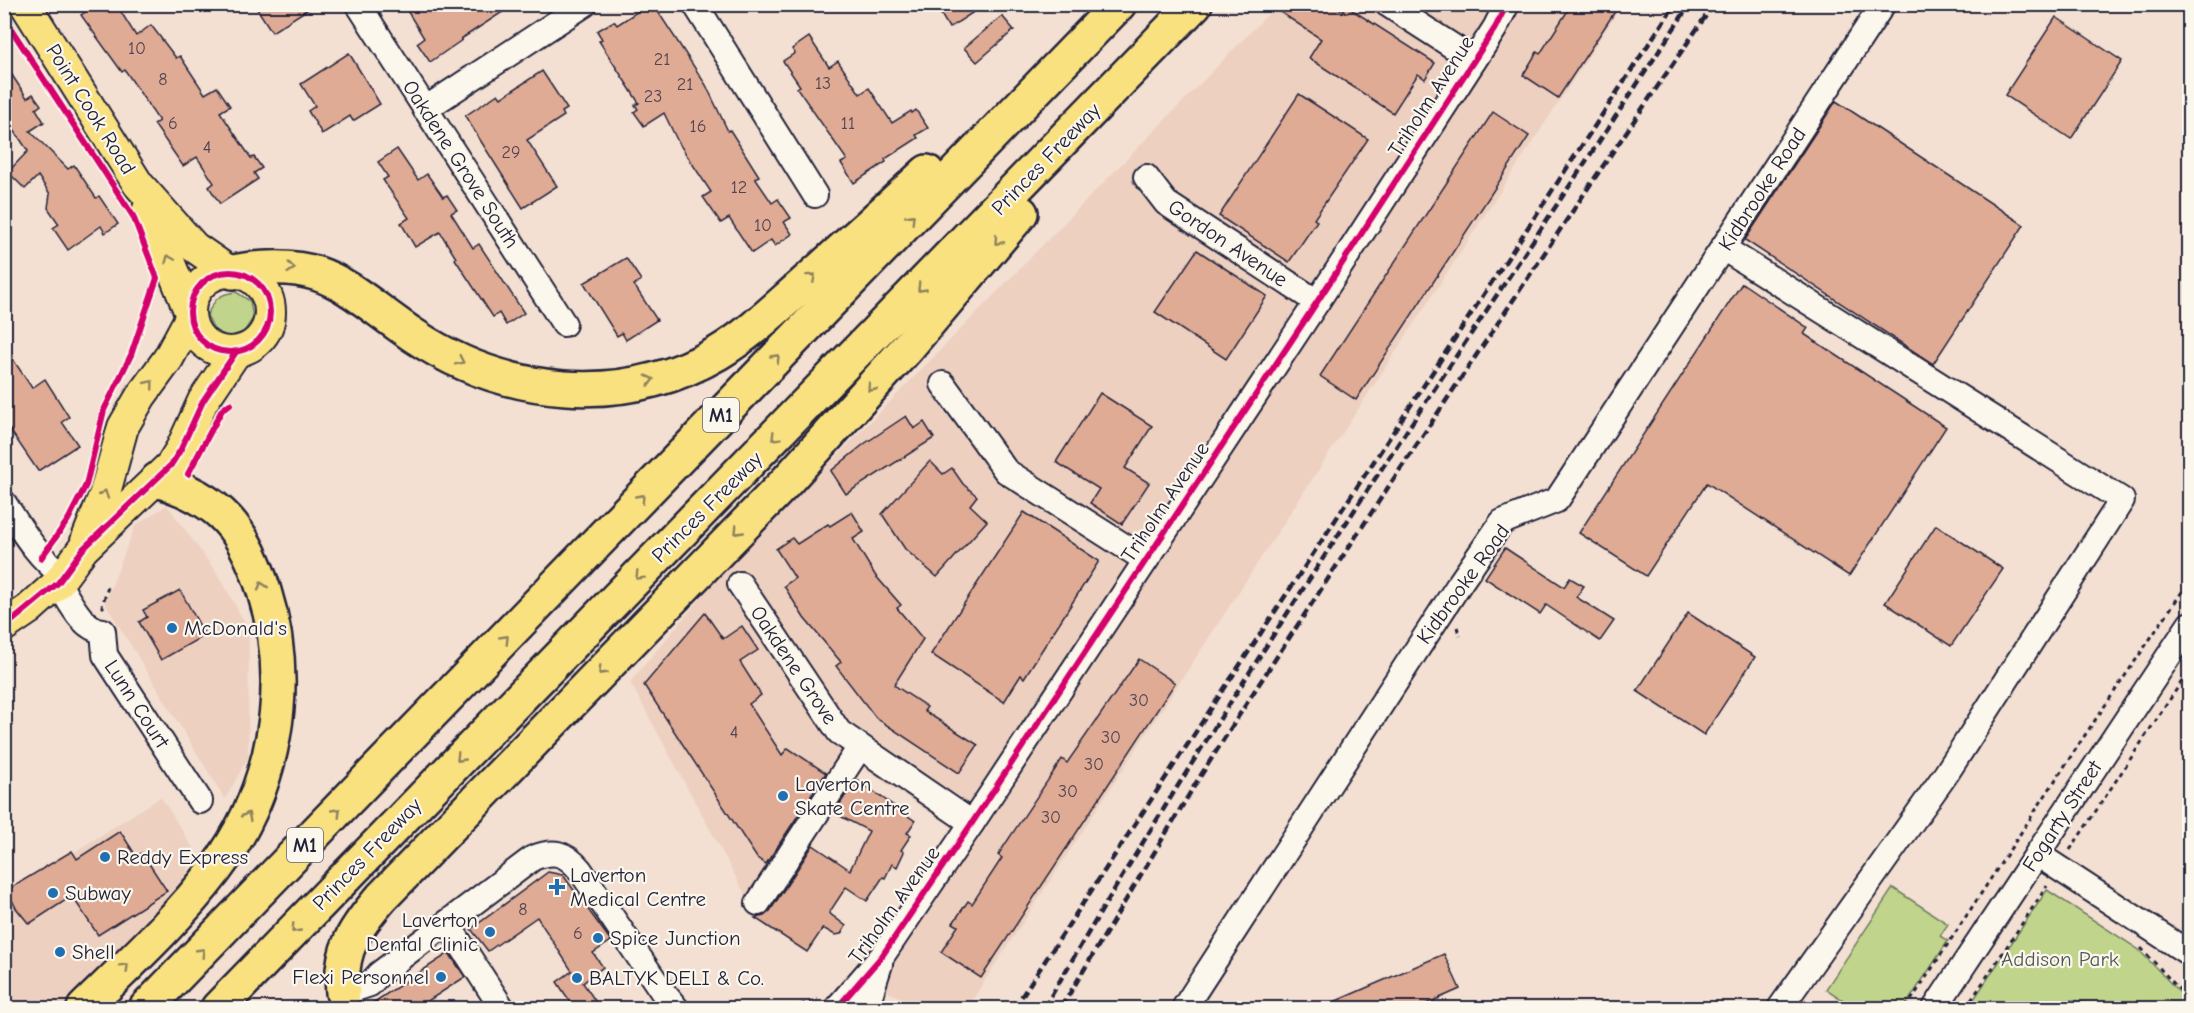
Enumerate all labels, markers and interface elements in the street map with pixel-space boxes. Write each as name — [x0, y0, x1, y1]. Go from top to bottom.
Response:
street label: Triholm Avenue — [1383, 31, 1479, 161]
house number: 10 — [128, 38, 146, 59]
street label: Point Cook Road — [41, 39, 141, 179]
house number: 21 — [654, 49, 670, 70]
house number: 8 — [158, 69, 168, 90]
house number: 13 — [815, 73, 831, 94]
house number: 21 — [677, 74, 693, 95]
street label: Oakdene Grove South — [398, 76, 524, 252]
house number: 23 — [644, 86, 662, 107]
street label: Princes Freeway — [987, 98, 1106, 220]
house number: 6 — [168, 113, 178, 134]
house number: 11 — [841, 113, 855, 134]
house number: 16 — [690, 116, 706, 137]
street label: Kidbrooke Road — [1713, 123, 1811, 255]
house number: 4 — [203, 137, 211, 158]
house number: 29 — [502, 142, 520, 163]
house number: 12 — [731, 177, 747, 198]
street label: Gordon Avenue — [1164, 194, 1292, 292]
one-way arrow — [904, 214, 915, 224]
house number: 10 — [754, 215, 772, 236]
one-way arrow — [994, 234, 1005, 245]
one-way arrow — [164, 254, 176, 265]
one-way arrow — [287, 261, 296, 274]
one-way arrow — [805, 273, 816, 284]
one-way arrow — [917, 280, 928, 291]
one-way arrow — [454, 353, 465, 365]
one-way arrow — [769, 354, 780, 365]
one-way arrow — [645, 375, 655, 388]
one-way arrow — [143, 380, 154, 391]
one-way arrow — [867, 382, 878, 392]
road number: M1 — [703, 398, 739, 432]
one-way arrow — [772, 429, 783, 440]
street label: Triholm Avenue — [1116, 438, 1214, 566]
street label: Princes Freeway — [647, 446, 768, 567]
one-way arrow — [97, 489, 109, 500]
one-way arrow — [633, 495, 644, 506]
street label: Kidbrooke Road — [1412, 520, 1514, 648]
one-way arrow — [735, 524, 746, 535]
one-way arrow — [635, 568, 646, 579]
one-way arrow — [256, 581, 269, 591]
street label: Oakdene Grove — [746, 601, 842, 729]
place label: McDonald's — [184, 616, 287, 640]
marker: McDonald's — [165, 621, 179, 635]
one-way arrow — [498, 635, 509, 646]
street label: Lunn Court — [100, 655, 175, 753]
one-way arrow — [599, 664, 610, 675]
house number: 30 — [1129, 690, 1149, 711]
house number: 4 — [730, 722, 738, 743]
house number: 30 — [1101, 727, 1121, 748]
one-way arrow — [456, 752, 467, 762]
house number: 30 — [1084, 754, 1104, 775]
street label: Fogarty Street — [2017, 755, 2107, 876]
place label: Laverton Skate Centre — [795, 772, 910, 820]
house number: 30 — [1058, 781, 1078, 802]
marker: Laverton Skate Centre — [776, 789, 790, 803]
street label: Princes Freeway — [308, 793, 427, 915]
house number: 30 — [1041, 807, 1061, 828]
one-way arrow — [330, 808, 341, 819]
one-way arrow — [240, 811, 251, 822]
road number: M1 — [287, 828, 323, 862]
street label: Triholm Avenue — [843, 842, 945, 968]
place label: Reddy Express — [117, 845, 248, 869]
marker: Reddy Express — [98, 850, 112, 864]
place label: Laverton Medical Centre — [570, 863, 706, 911]
marker: Laverton Medical Centre — [548, 878, 566, 896]
place label: Subway — [65, 881, 131, 905]
marker: Subway — [46, 886, 60, 900]
house number: 8 — [518, 899, 528, 920]
place label: Laverton Dental Clinic — [366, 908, 478, 956]
one-way arrow — [292, 921, 303, 932]
house number: 6 — [573, 923, 583, 944]
marker: Laverton Dental Clinic — [483, 925, 497, 939]
place label: Spice Junction — [610, 926, 741, 950]
marker: Spice Junction — [591, 931, 605, 945]
place label: Shell — [72, 940, 115, 964]
marker: Shell — [53, 945, 67, 959]
park label: Addison Park — [2001, 947, 2119, 971]
one-way arrow — [194, 948, 205, 959]
one-way arrow — [118, 963, 129, 974]
place label: Flexi Personnel — [292, 965, 429, 989]
place label: BALTYK DELI & Co. — [589, 966, 764, 990]
marker: Flexi Personnel — [434, 970, 448, 984]
marker: BALTYK DELI & Co. — [570, 971, 584, 985]

